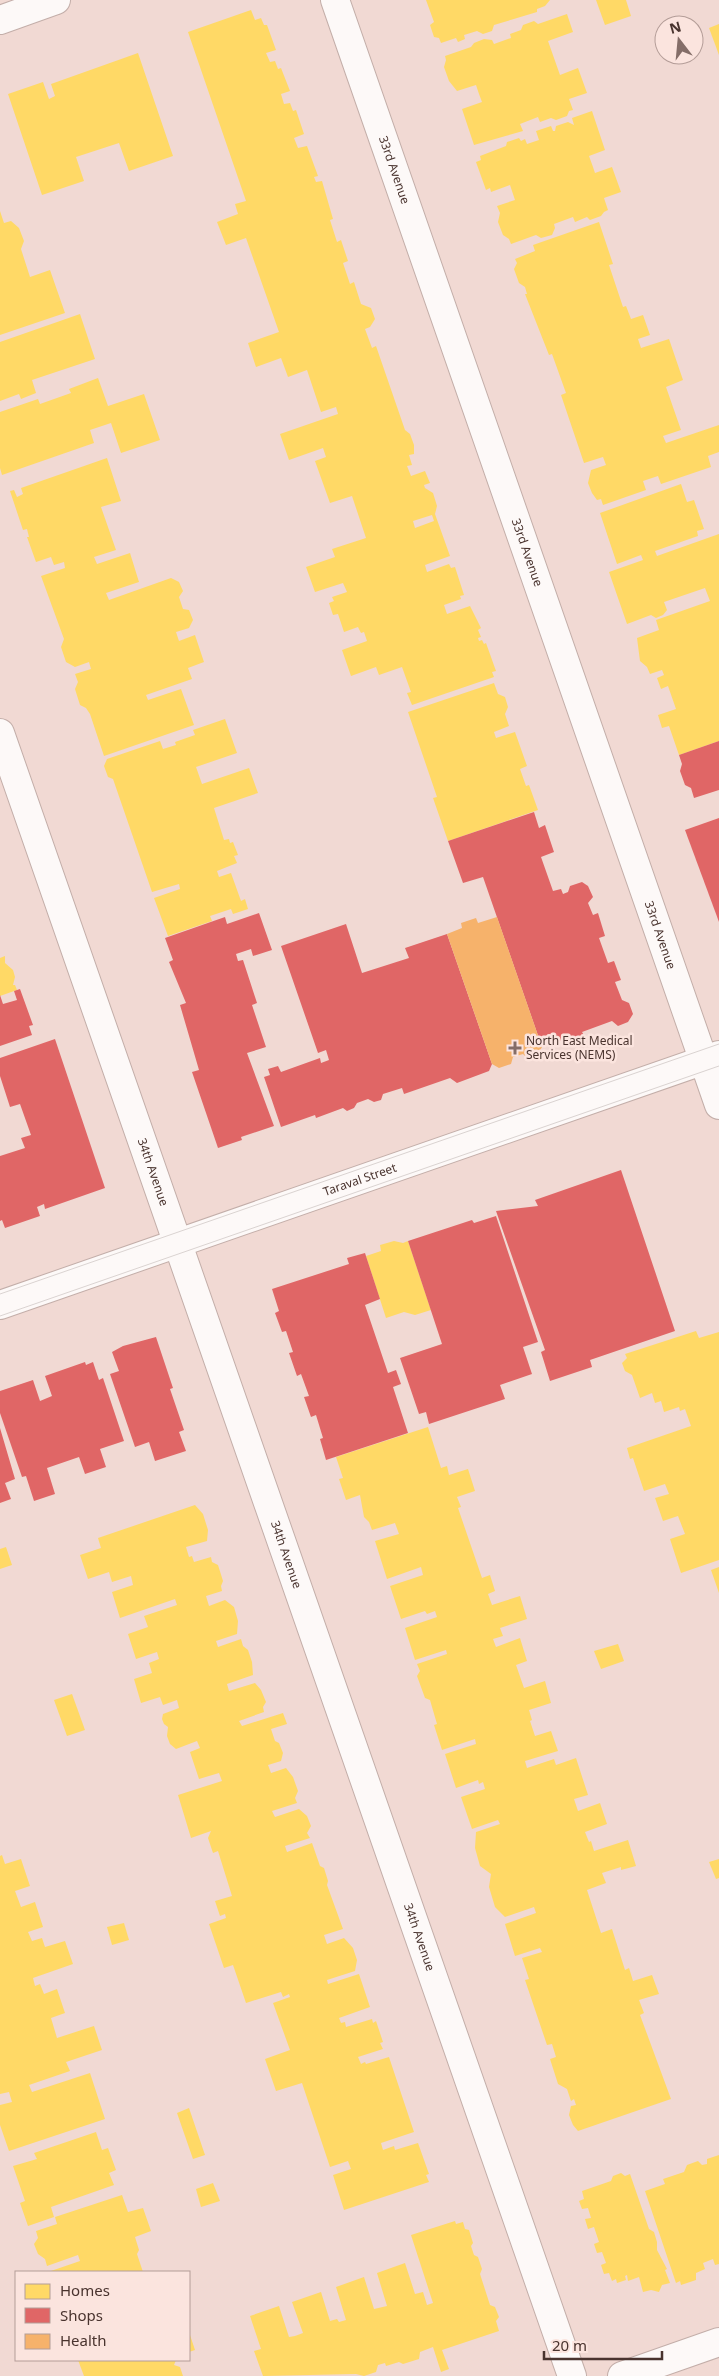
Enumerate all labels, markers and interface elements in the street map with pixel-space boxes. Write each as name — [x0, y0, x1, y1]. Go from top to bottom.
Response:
north arrow — [654, 15, 704, 65]
text: N — [667, 16, 683, 38]
street label: 33rd Avenue — [375, 133, 414, 206]
street label: 33rd Avenue — [508, 516, 547, 589]
street label: 33rd Avenue — [641, 899, 680, 972]
place label: North East Medical Services (NEMS) — [526, 1032, 633, 1063]
marker: North East Medical Services (NEMS) — [508, 1041, 522, 1055]
street label: 34th Avenue — [134, 1136, 173, 1208]
street label: Taraval Street — [321, 1159, 399, 1200]
street label: 34th Avenue — [267, 1518, 306, 1591]
street label: 34th Avenue — [400, 1901, 439, 1973]
legend — [15, 2271, 190, 2361]
text: Homes — [60, 2280, 110, 2300]
text: Shops — [60, 2305, 103, 2325]
scale bar — [544, 2328, 662, 2360]
text: Health — [60, 2330, 107, 2350]
text: 20 m — [552, 2335, 587, 2355]

